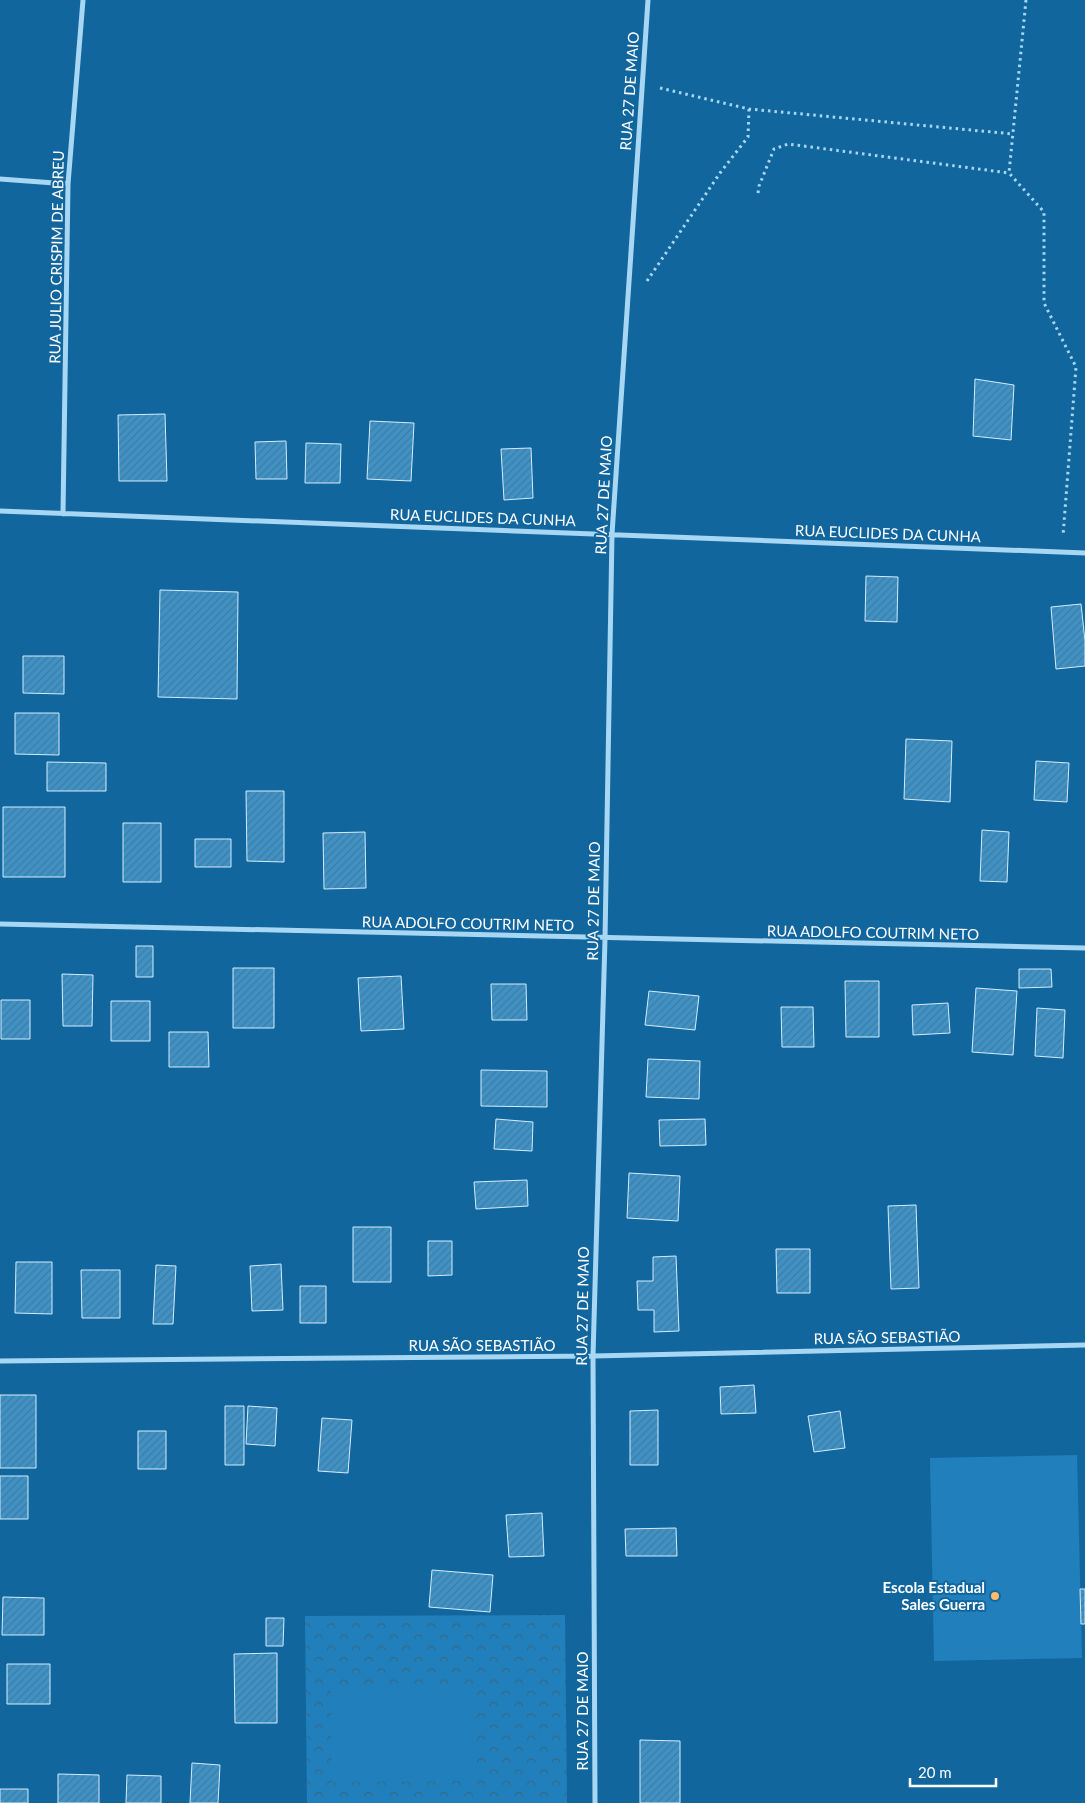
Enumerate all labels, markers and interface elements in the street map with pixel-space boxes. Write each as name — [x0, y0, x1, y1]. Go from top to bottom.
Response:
street label: RUA 27 DE MAIO — [616, 31, 642, 151]
street label: RUA JULIO CRISPIM DE ABREU — [45, 150, 67, 364]
street label: RUA 27 DE MAIO — [591, 435, 615, 555]
street label: RUA EUCLIDES DA CUNHA — [390, 505, 577, 529]
street label: RUA EUCLIDES DA CUNHA — [795, 521, 982, 545]
street label: RUA 27 DE MAIO — [583, 841, 603, 961]
street label: RUA ADOLFO COUTRIM NETO — [362, 912, 574, 934]
street label: RUA ADOLFO COUTRIM NETO — [767, 921, 979, 943]
street label: RUA 27 DE MAIO — [572, 1246, 592, 1366]
street label: RUA SÃO SEBASTIÃO — [813, 1327, 961, 1347]
street label: RUA SÃO SEBASTIÃO — [409, 1336, 555, 1354]
place label: Escola Estadual Sales Guerra — [883, 1578, 985, 1613]
marker: Escola Estadual Sales Guerra — [989, 1590, 1001, 1602]
street label: RUA 27 DE MAIO — [573, 1651, 591, 1771]
scale bar — [910, 1756, 996, 1788]
text: 20 m — [918, 1763, 952, 1781]

